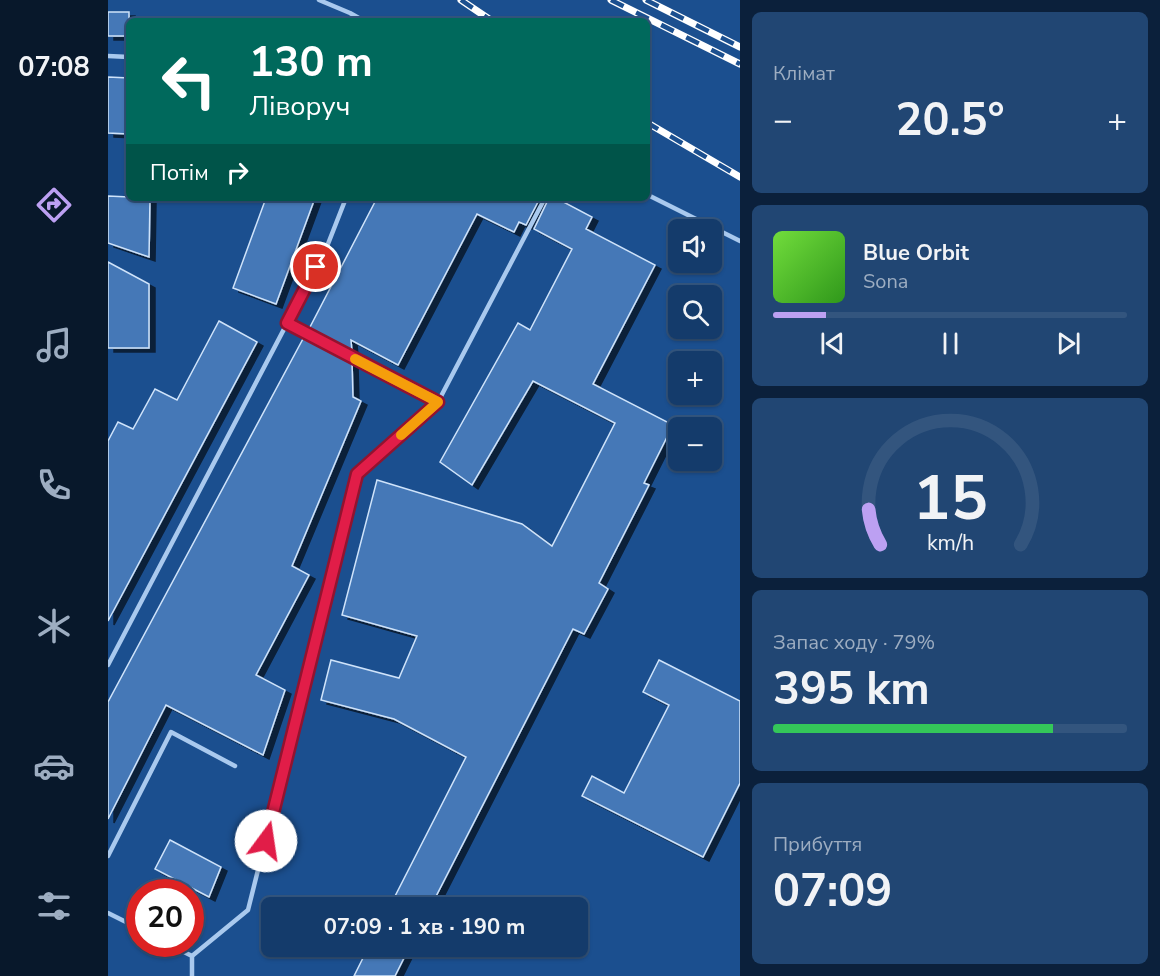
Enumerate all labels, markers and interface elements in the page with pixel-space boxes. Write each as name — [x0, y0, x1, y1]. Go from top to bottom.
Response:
text: 130 m — [249, 34, 373, 91]
icon: left — [150, 42, 228, 120]
text: 07:08 — [18, 49, 90, 86]
text: Клімат — [773, 60, 835, 87]
text: Ліворуч — [249, 88, 350, 125]
text: 20.5° — [895, 90, 1005, 151]
text: − — [773, 98, 793, 143]
text: + — [1107, 98, 1127, 143]
icon: right — [221, 156, 254, 189]
text: Потім — [150, 158, 209, 188]
icon: directions — [33, 184, 75, 226]
map controls — [668, 219, 722, 471]
button: sound — [668, 219, 722, 273]
text: Blue Orbit — [863, 238, 969, 268]
pin — [290, 241, 341, 292]
icon: arrive — [299, 250, 332, 283]
text: Sona — [863, 268, 908, 295]
button: search — [668, 285, 722, 339]
icon: music — [33, 324, 75, 366]
icon: previous — [816, 327, 849, 360]
icon: pause — [934, 327, 967, 360]
icon: next — [1052, 327, 1085, 360]
button: + — [668, 351, 722, 405]
button: − — [668, 417, 722, 471]
text: 15 — [913, 456, 987, 541]
icon: phone — [33, 464, 75, 506]
text: km/h — [926, 528, 974, 558]
icon: climate — [33, 605, 75, 647]
text: Запас ходу · 79% — [773, 629, 935, 656]
text: 395 km — [773, 659, 930, 720]
icon: car — [33, 745, 75, 787]
position arrow — [234, 809, 298, 873]
text: Прибуття — [773, 831, 862, 858]
text: 07:09 — [773, 861, 892, 922]
speed limit sign: 20 — [126, 879, 204, 957]
icon: filters — [33, 885, 75, 927]
text: 07:09 · 1 хв · 190 m — [324, 912, 525, 942]

